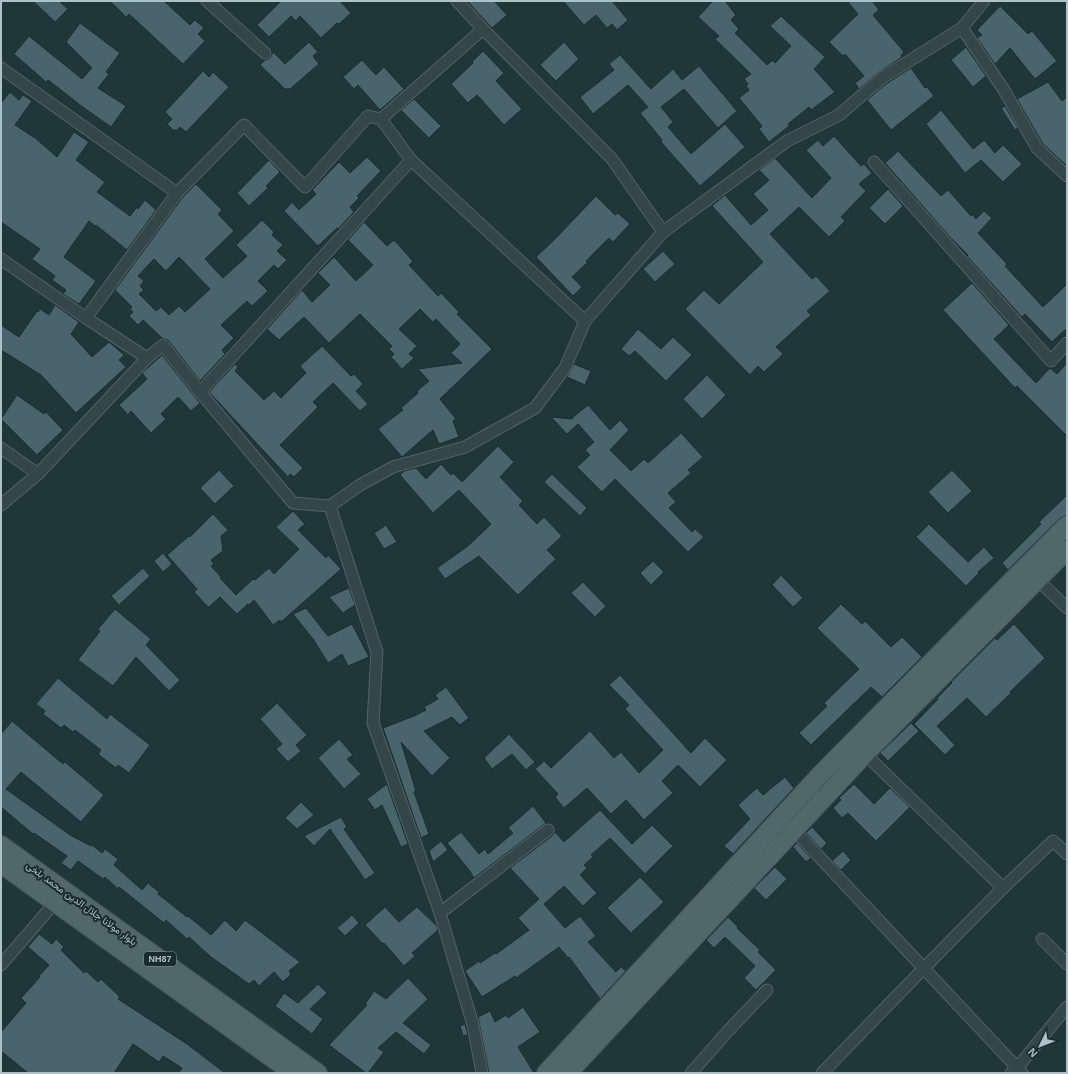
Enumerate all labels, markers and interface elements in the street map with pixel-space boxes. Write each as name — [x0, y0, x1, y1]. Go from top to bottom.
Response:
street label: بلوار مولانا جلال الدین محمد بلخی — [24, 860, 139, 948]
road number: NH87 — [144, 952, 176, 966]
north arrow — [1020, 1026, 1060, 1066]
text: N — [1026, 1046, 1040, 1060]

